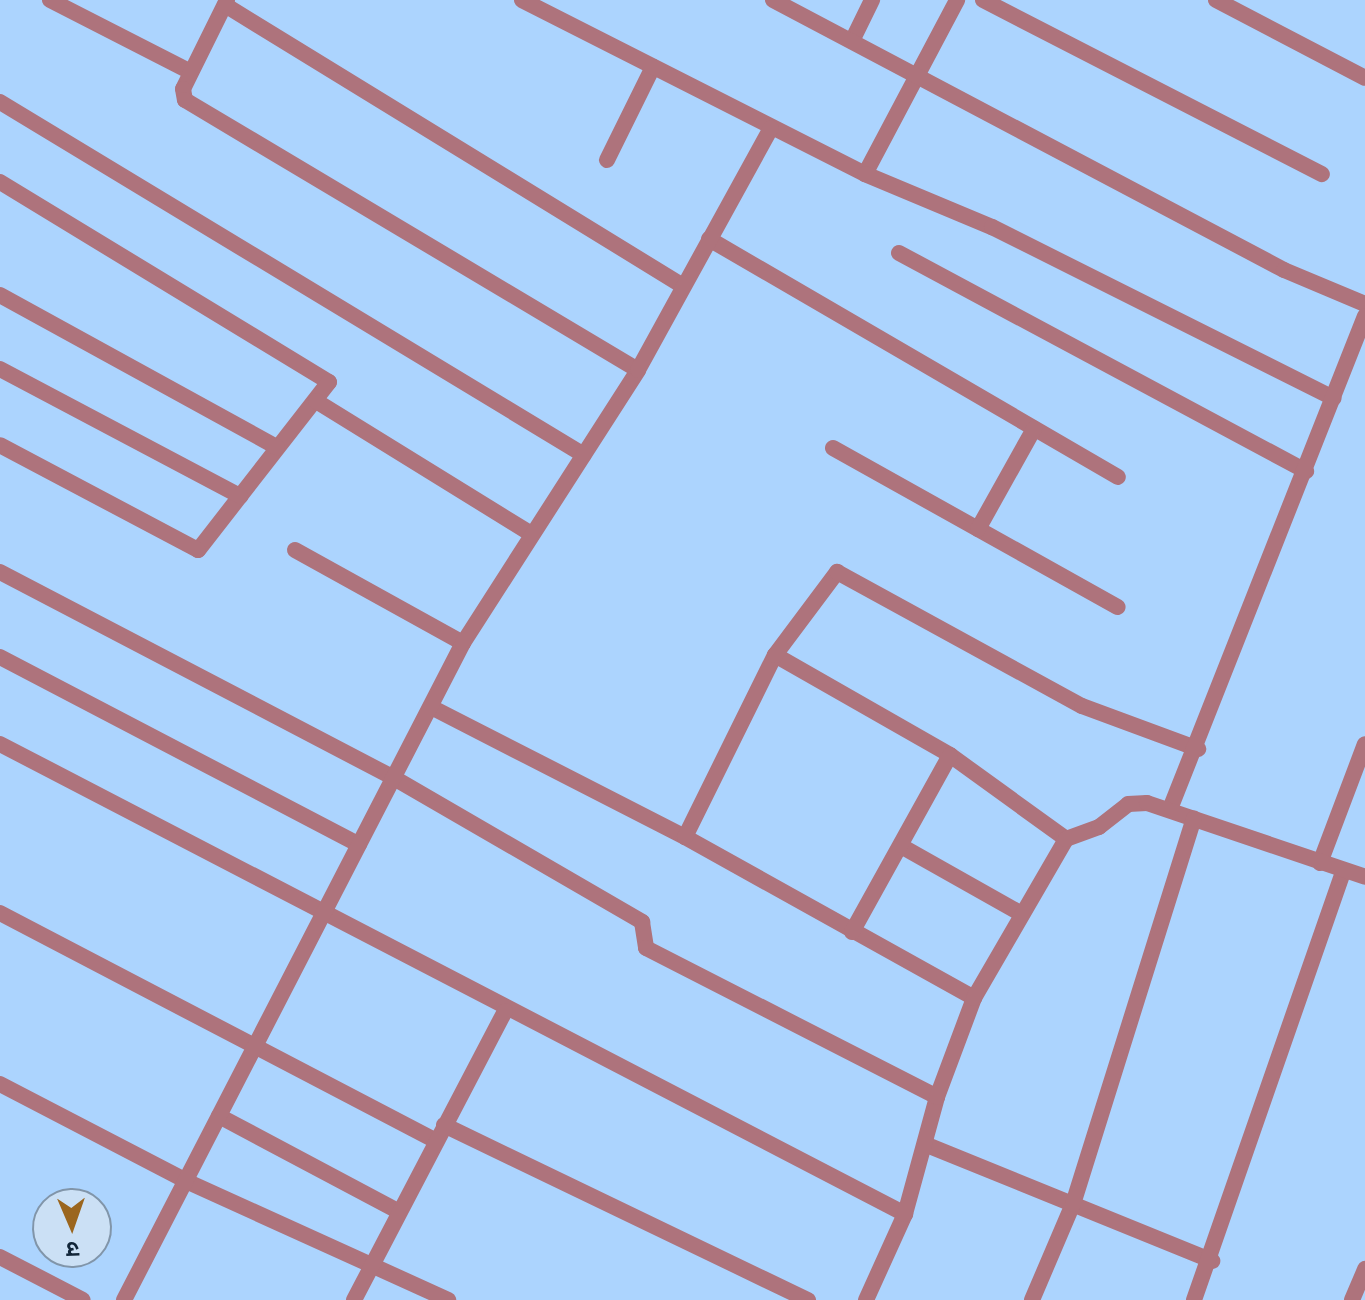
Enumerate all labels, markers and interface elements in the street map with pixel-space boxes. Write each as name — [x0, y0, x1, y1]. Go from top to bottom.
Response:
north arrow — [32, 1188, 112, 1268]
text: उ — [66, 1234, 80, 1266]

